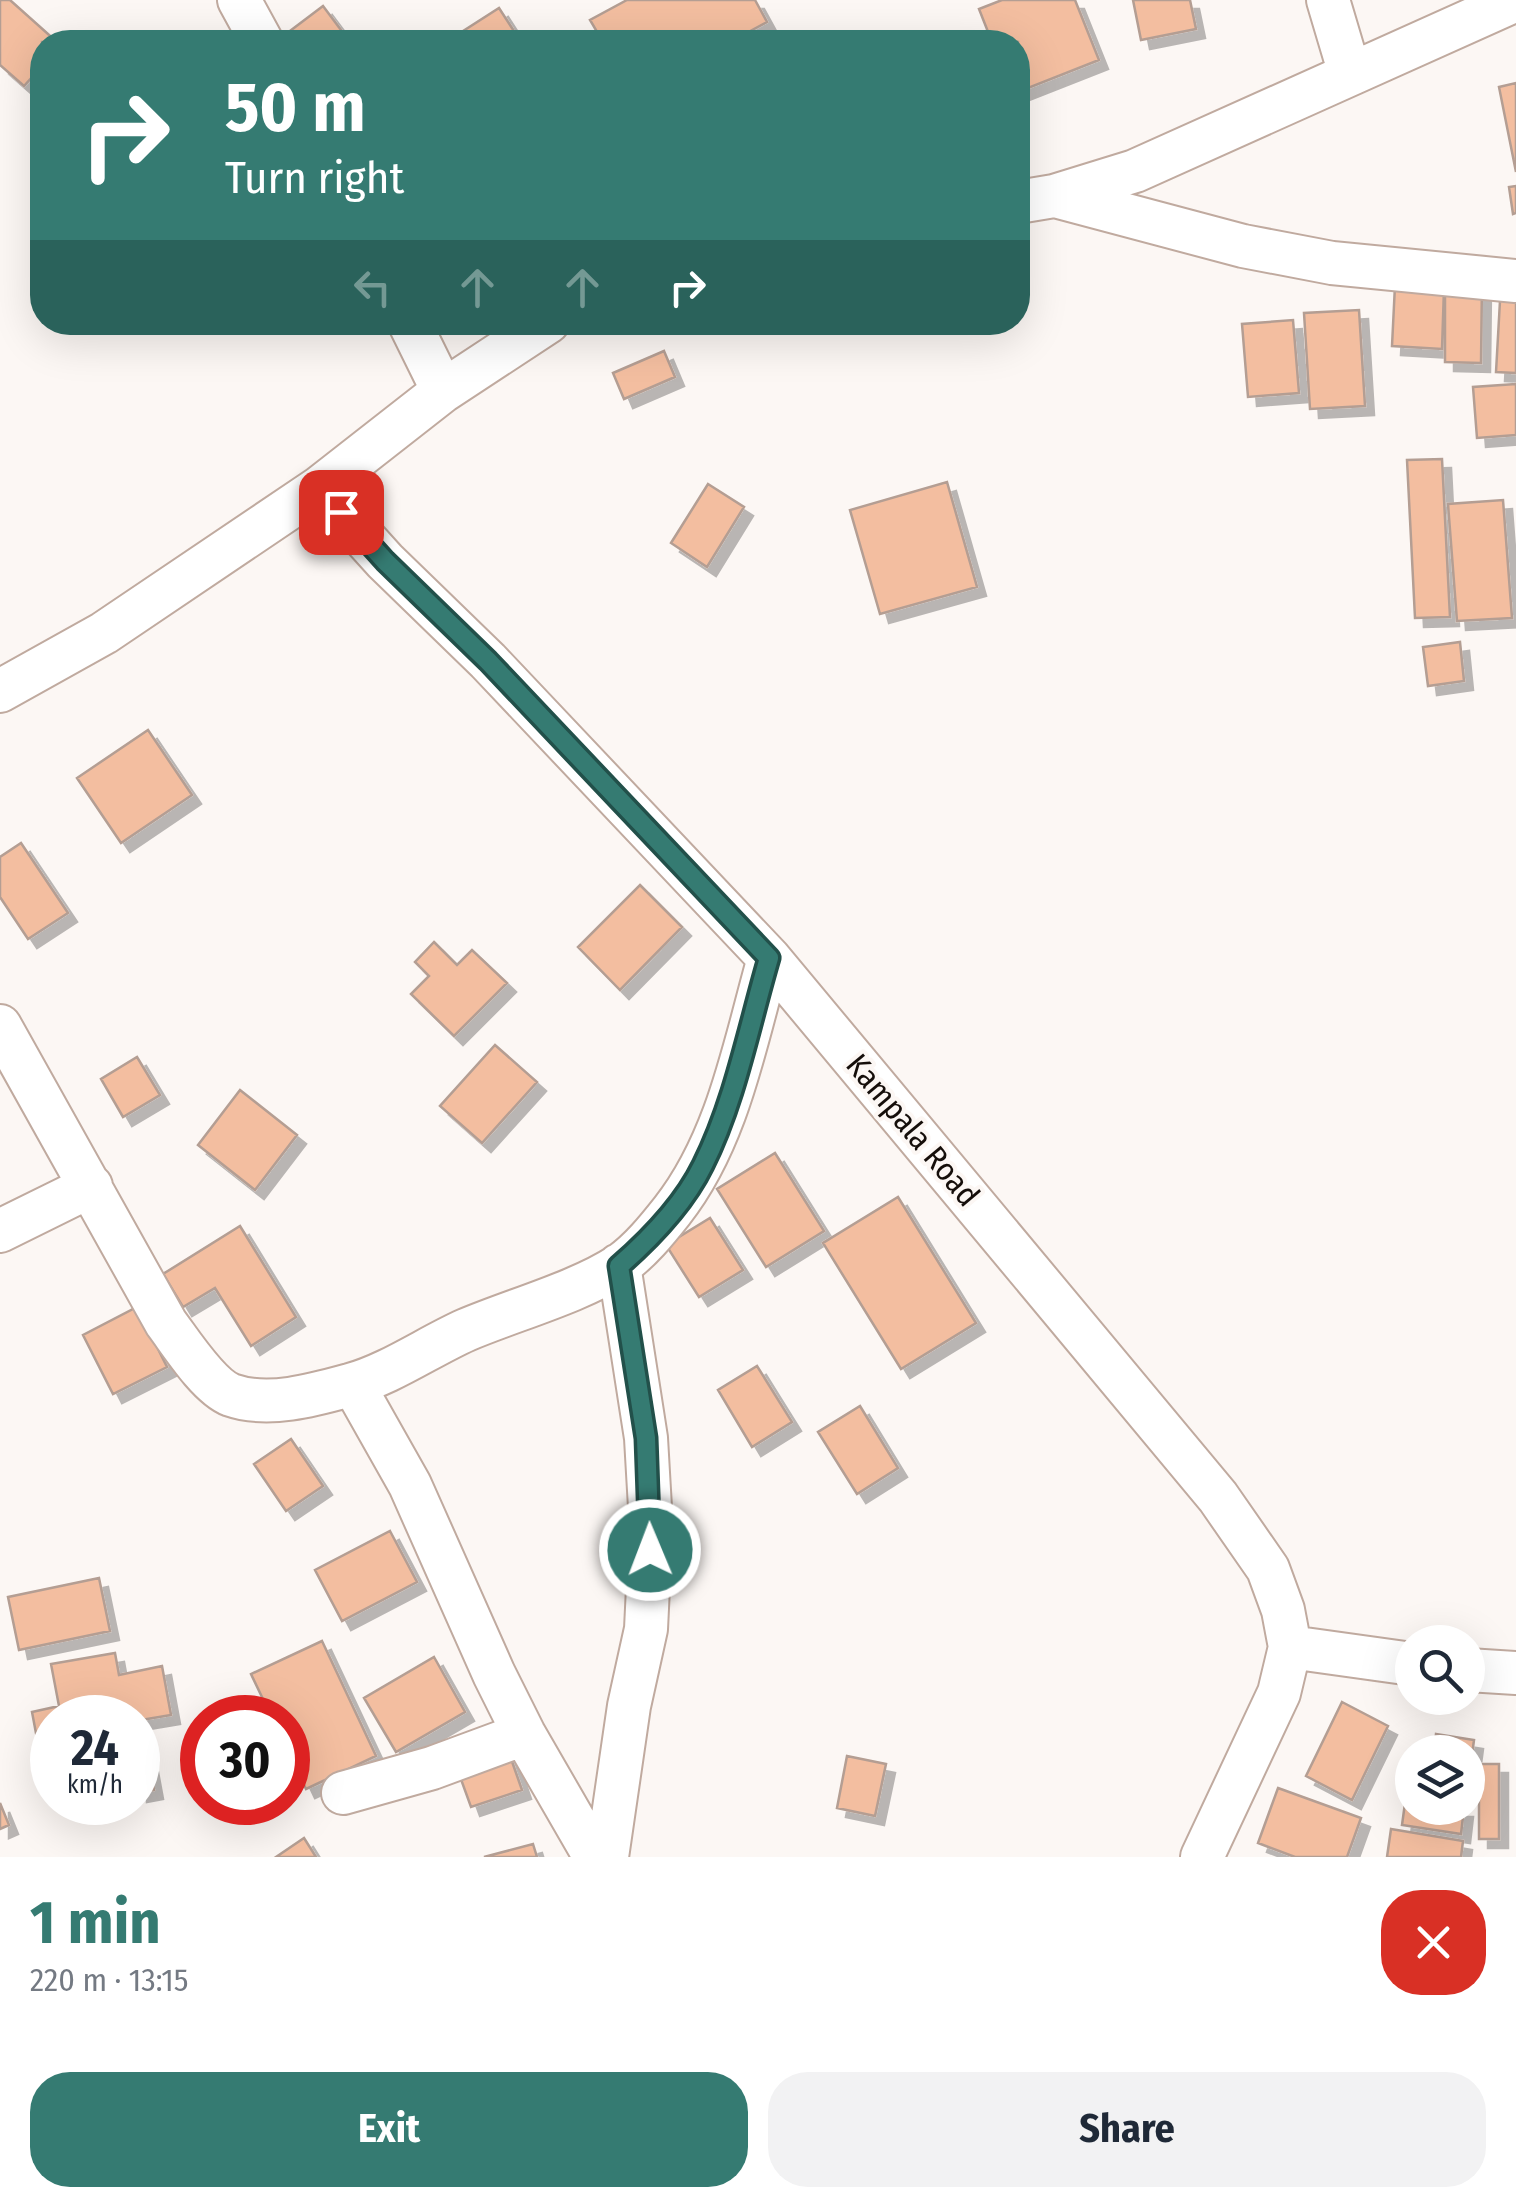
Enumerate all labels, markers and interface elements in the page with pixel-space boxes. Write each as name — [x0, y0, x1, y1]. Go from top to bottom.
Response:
text: 50 m — [225, 66, 366, 150]
icon: right — [60, 70, 190, 200]
text: Turn right — [225, 151, 404, 205]
icon: left — [345, 260, 400, 315]
icon: ahead — [450, 260, 505, 315]
icon: ahead — [555, 260, 610, 315]
icon: right — [660, 260, 715, 315]
pin — [299, 470, 384, 555]
icon: arrive — [314, 485, 369, 540]
street label: Kampala Road — [838, 1046, 988, 1214]
position arrow — [598, 1498, 702, 1602]
map controls — [1395, 1625, 1485, 1825]
button: search — [1395, 1625, 1485, 1715]
speed limit sign: 30 — [180, 1695, 310, 1825]
text: 24 — [71, 1718, 119, 1778]
button: layers — [1395, 1735, 1485, 1825]
text: km/h — [67, 1770, 123, 1800]
text: 1 min — [30, 1887, 161, 1959]
button: close — [1381, 1890, 1486, 1995]
text: 220 m · 13:15 — [30, 1961, 188, 1999]
button: Exit — [30, 2072, 748, 2187]
button: Share — [768, 2072, 1486, 2187]

